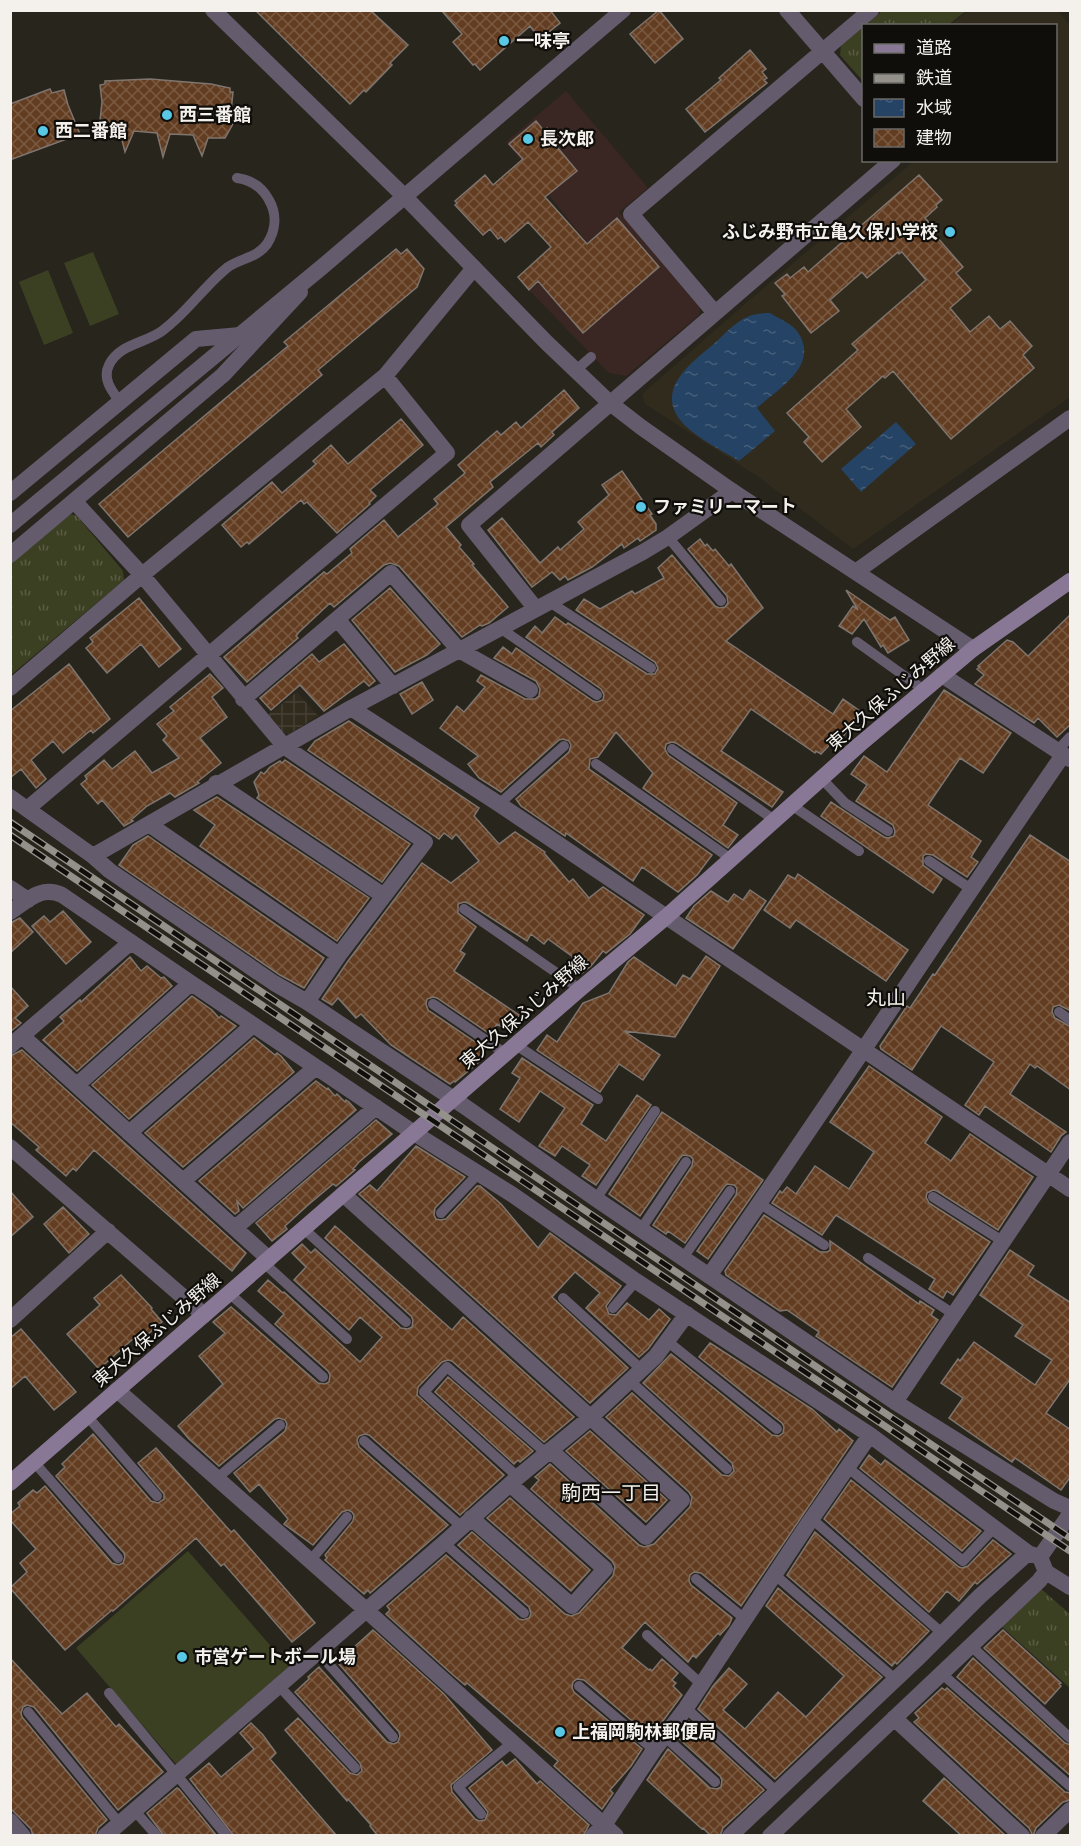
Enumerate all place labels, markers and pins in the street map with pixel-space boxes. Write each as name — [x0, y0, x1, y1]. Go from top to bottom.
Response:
place label: 一味亭 — [516, 30, 570, 52]
marker: 一味亭 — [497, 34, 511, 48]
place label: 西三番館 — [179, 104, 251, 126]
marker: 西三番館 — [160, 108, 174, 122]
place label: 西二番館 — [55, 120, 127, 142]
marker: 西二番館 — [36, 124, 50, 138]
place label: 長次郎 — [540, 128, 594, 150]
marker: 長次郎 — [521, 132, 535, 146]
place label: ふじみ野市立亀久保小学校 — [722, 221, 938, 243]
marker: ふじみ野市立亀久保小学校 — [943, 225, 957, 239]
place label: ファミリーマート — [653, 496, 797, 518]
marker: ファミリーマート — [634, 500, 648, 514]
place label: 市営ゲートボール場 — [194, 1646, 356, 1668]
marker: 市営ゲートボール場 — [175, 1650, 189, 1664]
place label: 上福岡駒林郵便局 — [572, 1721, 716, 1743]
marker: 上福岡駒林郵便局 — [553, 1725, 567, 1739]

